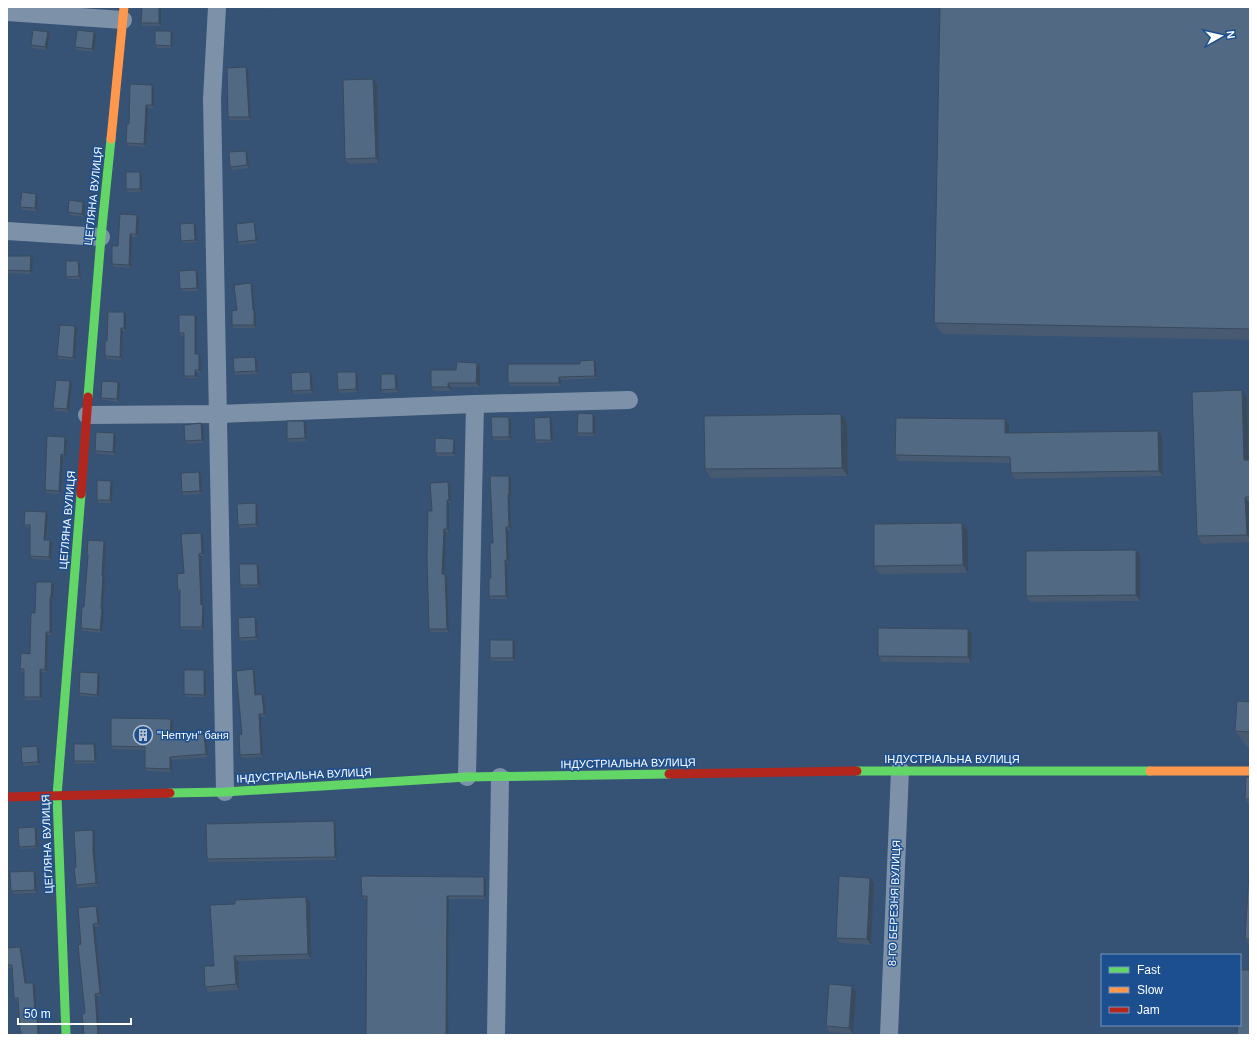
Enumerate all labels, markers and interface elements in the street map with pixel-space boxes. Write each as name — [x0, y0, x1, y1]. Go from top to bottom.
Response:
north arrow — [1201, 16, 1241, 56]
text: N — [1224, 30, 1237, 39]
street label: ЦЕГЛЯНА ВУЛИЦЯ — [82, 146, 104, 246]
street label: ЦЕГЛЯНА ВУЛИЦЯ — [57, 470, 77, 570]
building icon: "Нептун" баня — [132, 724, 154, 746]
place label: "Нептун" баня — [157, 729, 229, 741]
street label: ІНДУСТРІАЛЬНА ВУЛИЦЯ — [884, 753, 1020, 765]
street label: ІНДУСТРІАЛЬНА ВУЛИЦЯ — [560, 756, 696, 770]
street label: ІНДУСТРІАЛЬНА ВУЛИЦЯ — [236, 765, 372, 785]
street label: ЦЕГЛЯНА ВУЛИЦЯ — [39, 794, 55, 894]
street label: 8-ГО БЕРЕЗНЯ ВУЛИЦЯ — [886, 840, 902, 966]
legend — [1101, 954, 1241, 1026]
text: Fast — [1137, 963, 1161, 977]
text: Slow — [1137, 983, 1163, 997]
scale bar — [18, 1000, 131, 1026]
text: Jam — [1137, 1003, 1160, 1017]
text: 50 m — [24, 1007, 51, 1021]

